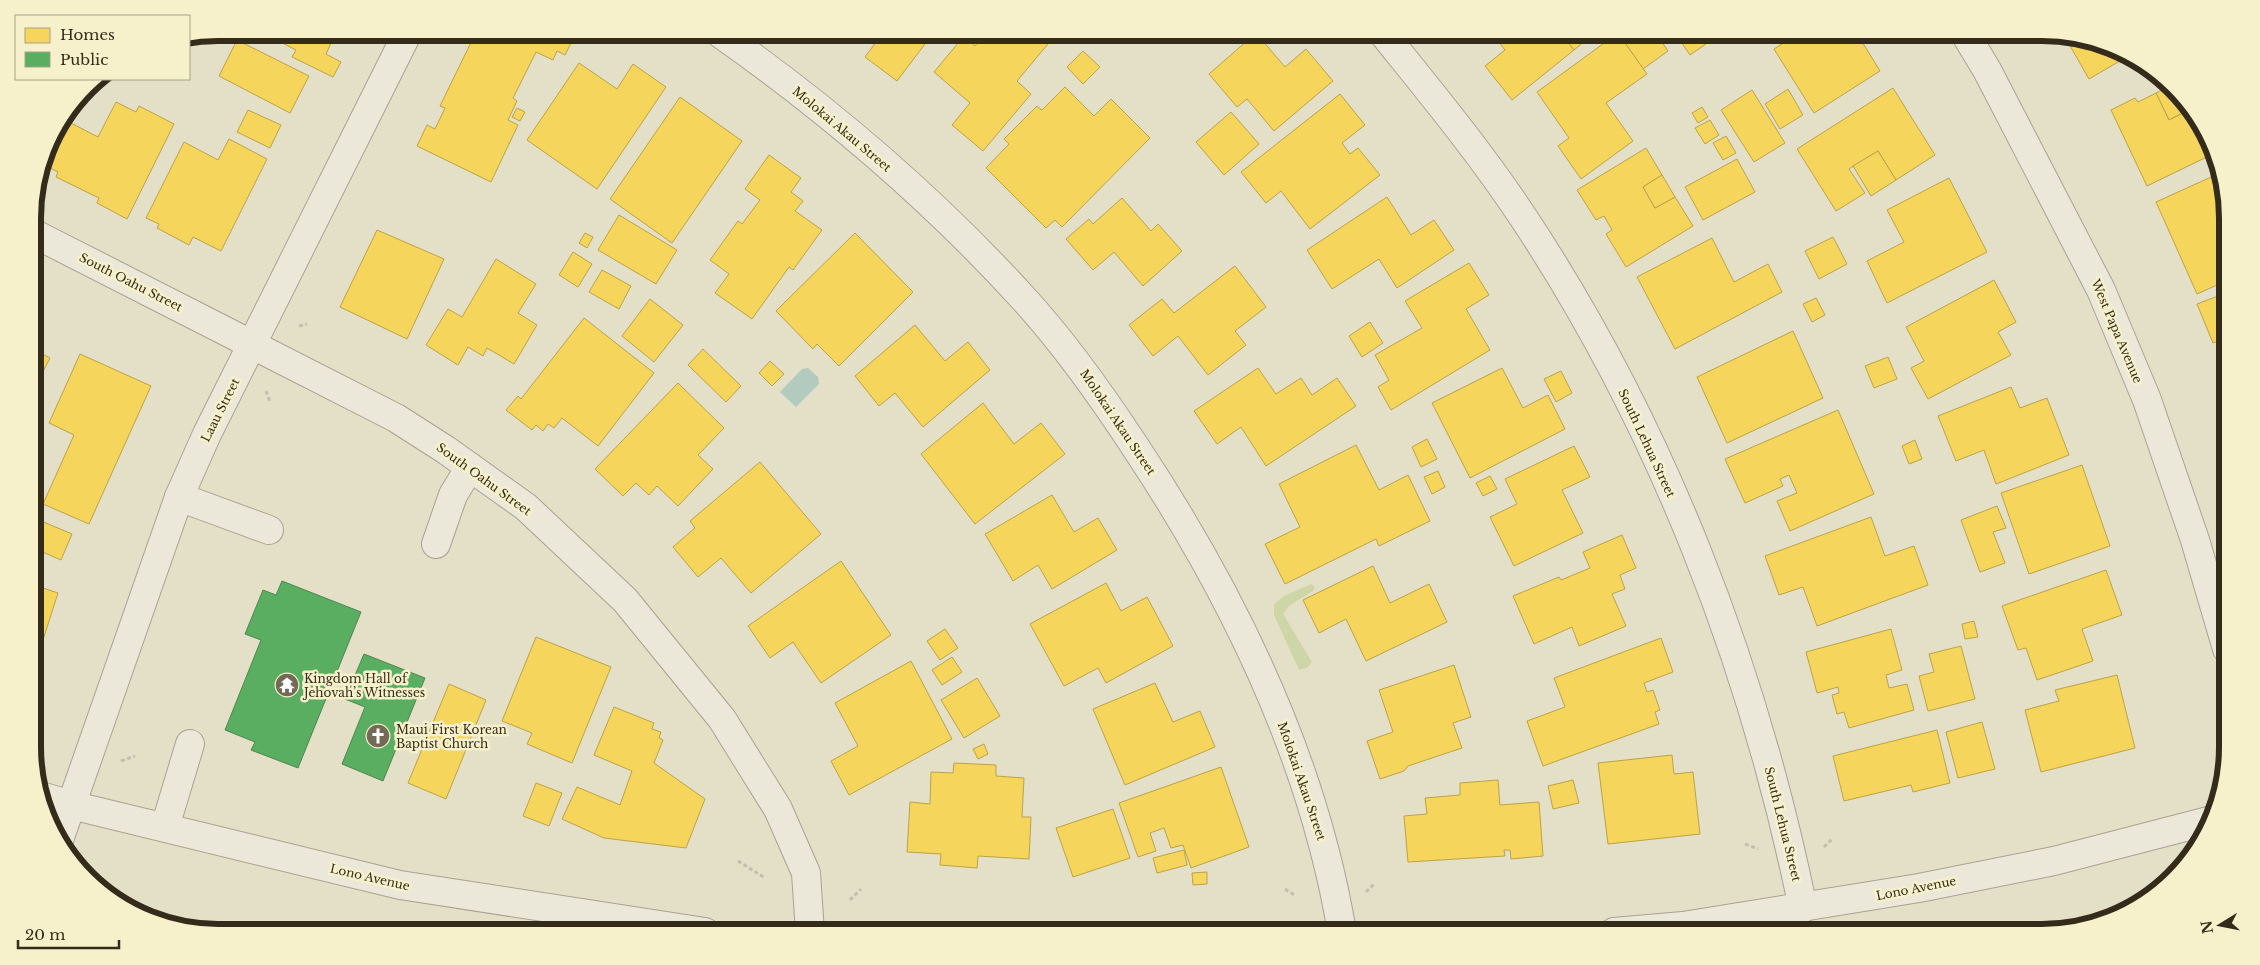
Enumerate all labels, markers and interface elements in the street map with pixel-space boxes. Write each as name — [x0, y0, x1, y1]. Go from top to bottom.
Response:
legend — [15, 15, 190, 80]
text: Homes — [60, 25, 115, 44]
text: Public — [60, 50, 108, 69]
street label: Molokai Akau Street — [790, 83, 895, 175]
street label: South Oahu Street — [77, 250, 185, 315]
street label: West Papa Avenue — [2088, 276, 2146, 385]
street label: Molokai Akau Street — [1077, 366, 1159, 478]
street label: Laau Street — [198, 375, 243, 444]
street label: South Lehua Street — [1615, 386, 1679, 500]
street label: South Oahu Street — [434, 440, 535, 519]
place label: Kingdom Hall of Jehovah’s Witnesses — [302, 671, 425, 700]
temple icon: Kingdom Hall of Jehovah’s Witnesses — [274, 672, 300, 698]
street label: Molokai Akau Street — [1275, 720, 1329, 843]
place label: Maui First Korean Baptist Church — [396, 722, 507, 751]
church icon: Maui First Korean Baptist Church — [365, 723, 391, 749]
street label: South Lehua Street — [1761, 765, 1805, 883]
street label: Lono Avenue — [329, 861, 411, 893]
street label: Lono Avenue — [1875, 873, 1957, 903]
north arrow — [2195, 900, 2245, 950]
scale bar — [18, 918, 119, 950]
text: N — [2197, 919, 2217, 935]
text: 20 m — [25, 925, 65, 944]

